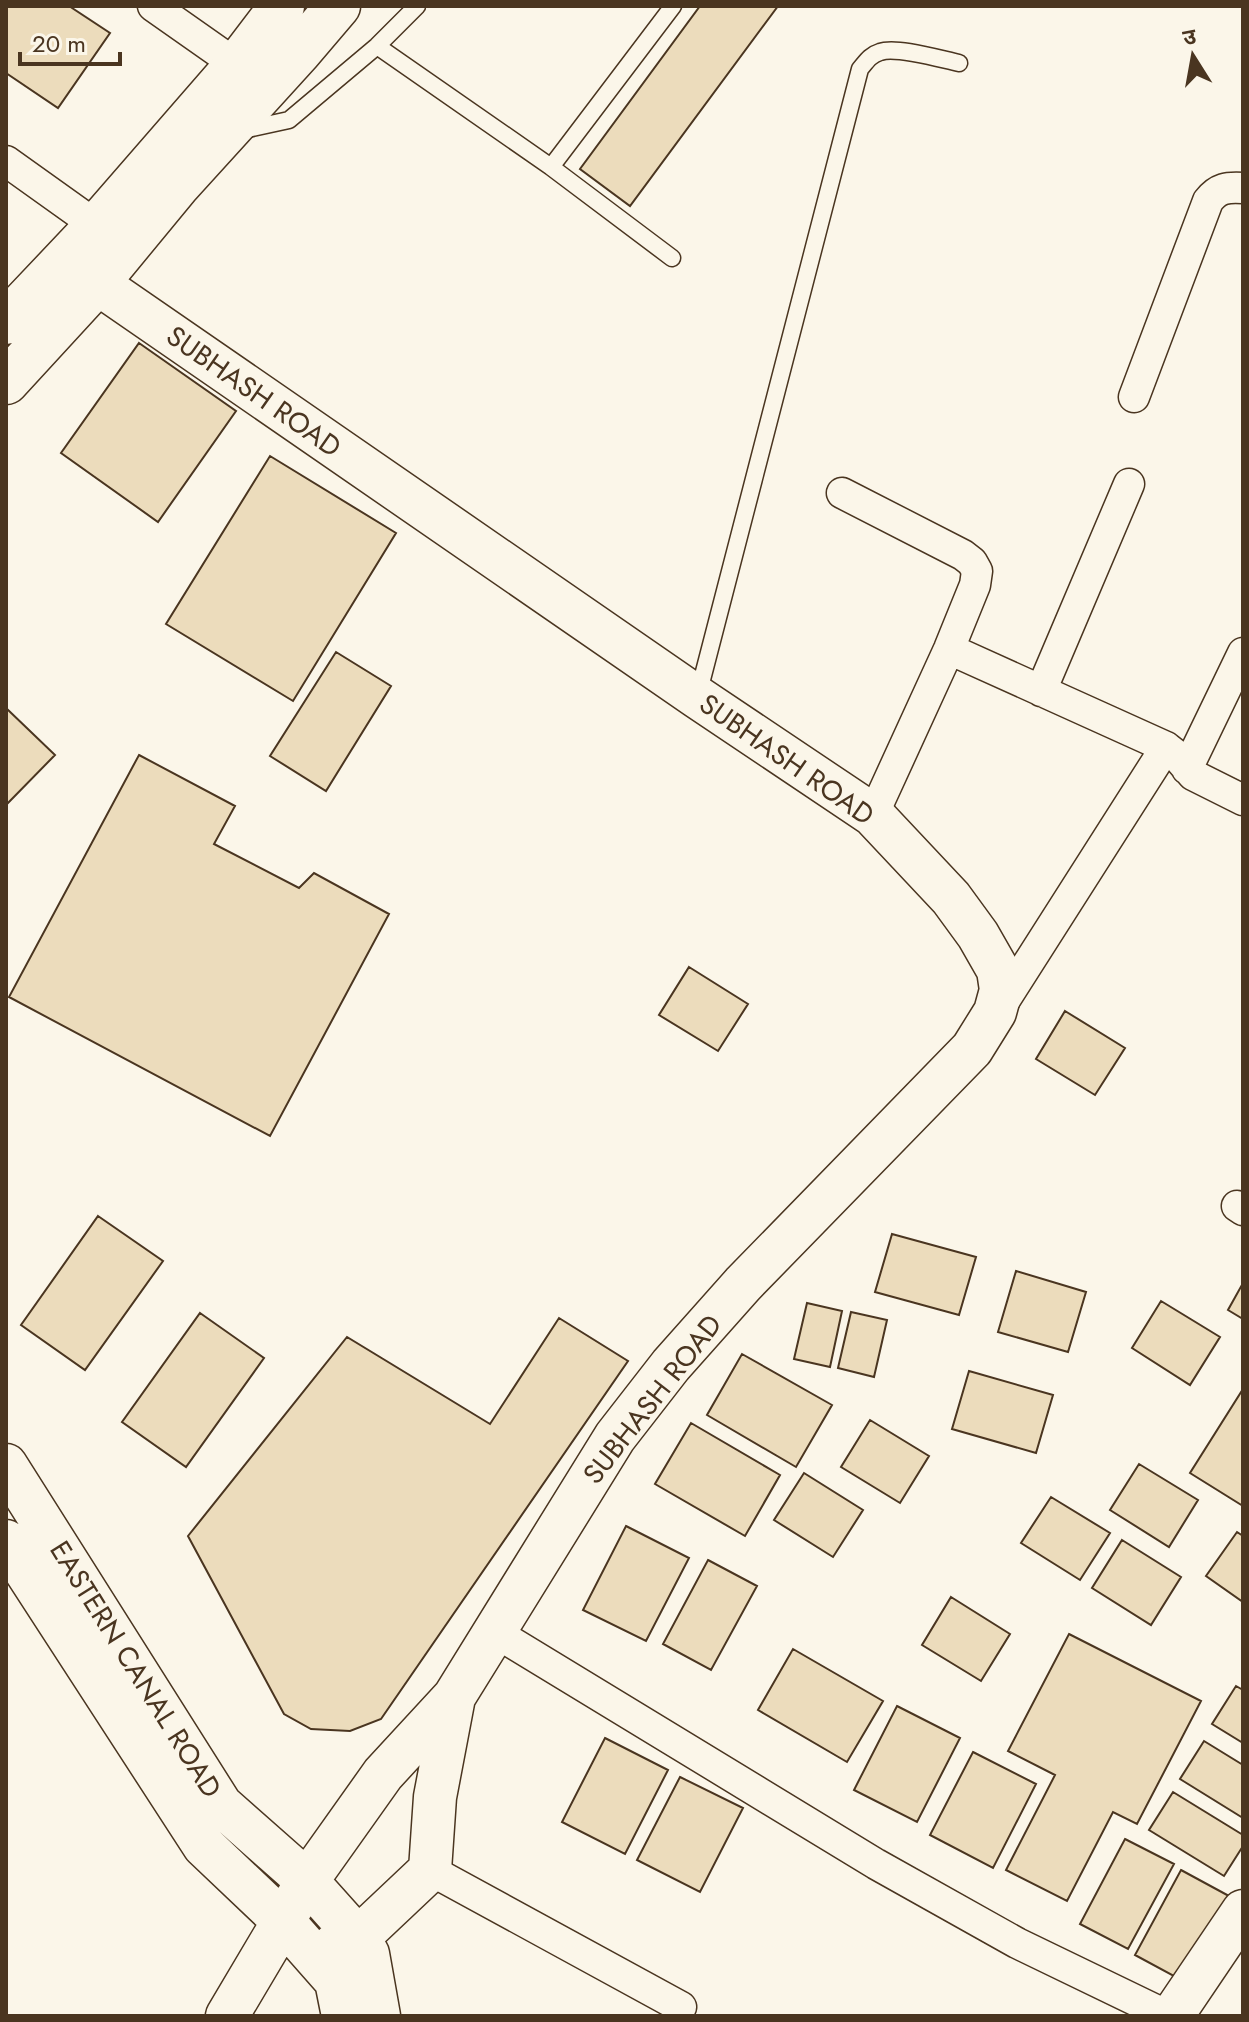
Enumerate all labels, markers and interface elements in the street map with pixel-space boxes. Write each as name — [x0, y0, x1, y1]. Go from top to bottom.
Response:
scale bar — [20, 16, 120, 66]
north arrow — [1153, 16, 1233, 96]
text: उ — [1180, 19, 1200, 53]
text: 20 m — [32, 26, 86, 61]
street label: SUBHASH ROAD — [158, 316, 350, 467]
street label: SUBHASH ROAD — [691, 684, 883, 835]
street label: SUBHASH ROAD — [573, 1306, 732, 1493]
street label: EASTERN CANAL ROAD — [40, 1533, 231, 1806]

